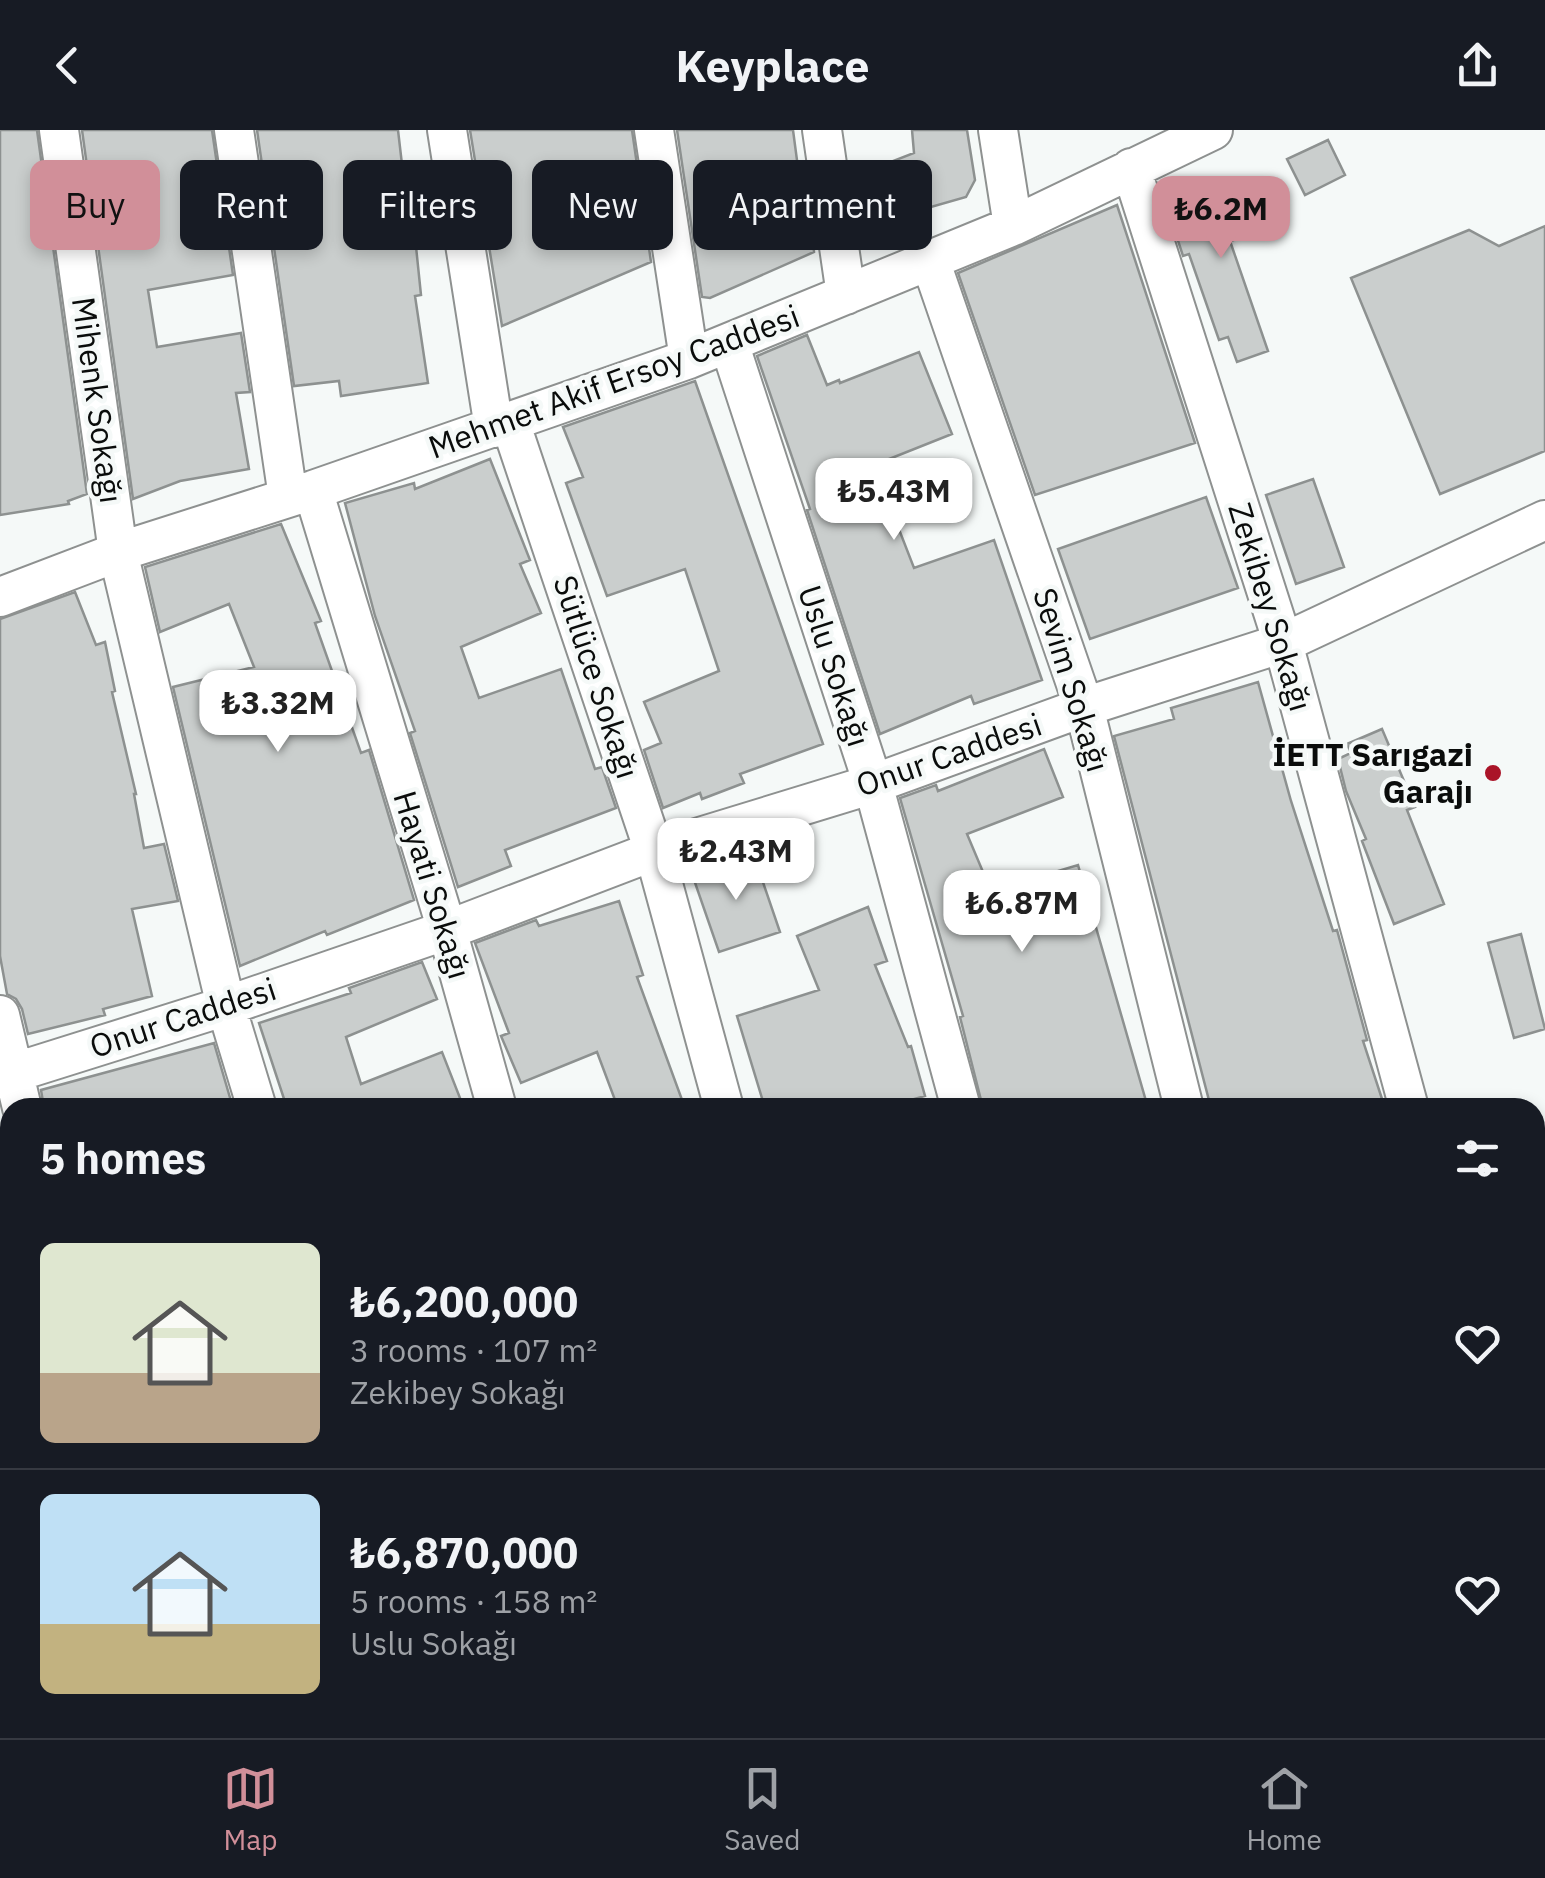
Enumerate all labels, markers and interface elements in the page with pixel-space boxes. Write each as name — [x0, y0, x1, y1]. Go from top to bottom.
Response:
text: Keyplace — [675, 36, 870, 94]
icon: back — [40, 38, 95, 93]
icon: share — [1450, 38, 1505, 93]
chip: Buy — [30, 160, 160, 250]
chip: Rent — [180, 160, 323, 250]
chip: Filters — [343, 160, 512, 250]
chip: New — [532, 160, 673, 250]
chip: Apartment — [693, 160, 932, 250]
pin: ₺6.2M — [1151, 176, 1291, 261]
text: ₺6.2M — [1174, 187, 1268, 229]
street label: Mihenk Sokağı — [63, 294, 133, 506]
street label: Mehmet Akif Ersoy Caddesi — [422, 294, 805, 468]
pin: ₺5.43M — [813, 458, 975, 543]
text: ₺5.43M — [837, 469, 951, 511]
street label: Zekibey Sokağı — [1219, 497, 1323, 716]
street label: Sütlüce Sokağı — [544, 570, 650, 784]
street label: Uslu Sokağı — [789, 580, 881, 752]
street label: Sevim Sokağı — [1024, 583, 1120, 777]
pin: ₺3.32M — [197, 670, 359, 755]
text: ₺3.32M — [221, 681, 335, 723]
street label: Onur Caddesi — [850, 703, 1047, 805]
place label: İETT Sarıgazi Garajı — [1273, 733, 1473, 812]
marker: İETT Sarıgazi Garajı — [1482, 762, 1504, 784]
street label: Hayati Sokağı — [384, 786, 481, 984]
pin: ₺2.43M — [655, 818, 817, 903]
text: ₺2.43M — [679, 829, 793, 871]
pin: ₺6.87M — [941, 870, 1103, 955]
text: ₺6.87M — [965, 881, 1079, 923]
street label: Onur Caddesi — [84, 967, 281, 1067]
text: 5 homes — [40, 1131, 206, 1186]
icon: filters — [1450, 1131, 1505, 1186]
text: ₺6,200,000 — [350, 1274, 578, 1329]
icon: home — [120, 1283, 240, 1403]
icon: heart — [1450, 1316, 1505, 1371]
text: 3 rooms · 107 m² — [350, 1329, 597, 1371]
text: Zekibey Sokağı — [350, 1371, 566, 1413]
text: ₺6,870,000 — [350, 1525, 578, 1580]
icon: home — [120, 1534, 240, 1654]
icon: heart — [1450, 1567, 1505, 1622]
text: 5 rooms · 158 m² — [350, 1580, 597, 1622]
text: Uslu Sokağı — [350, 1622, 517, 1664]
tab: Map — [223, 1761, 278, 1858]
tab: Saved — [724, 1761, 800, 1858]
tab: Home — [1247, 1761, 1322, 1858]

